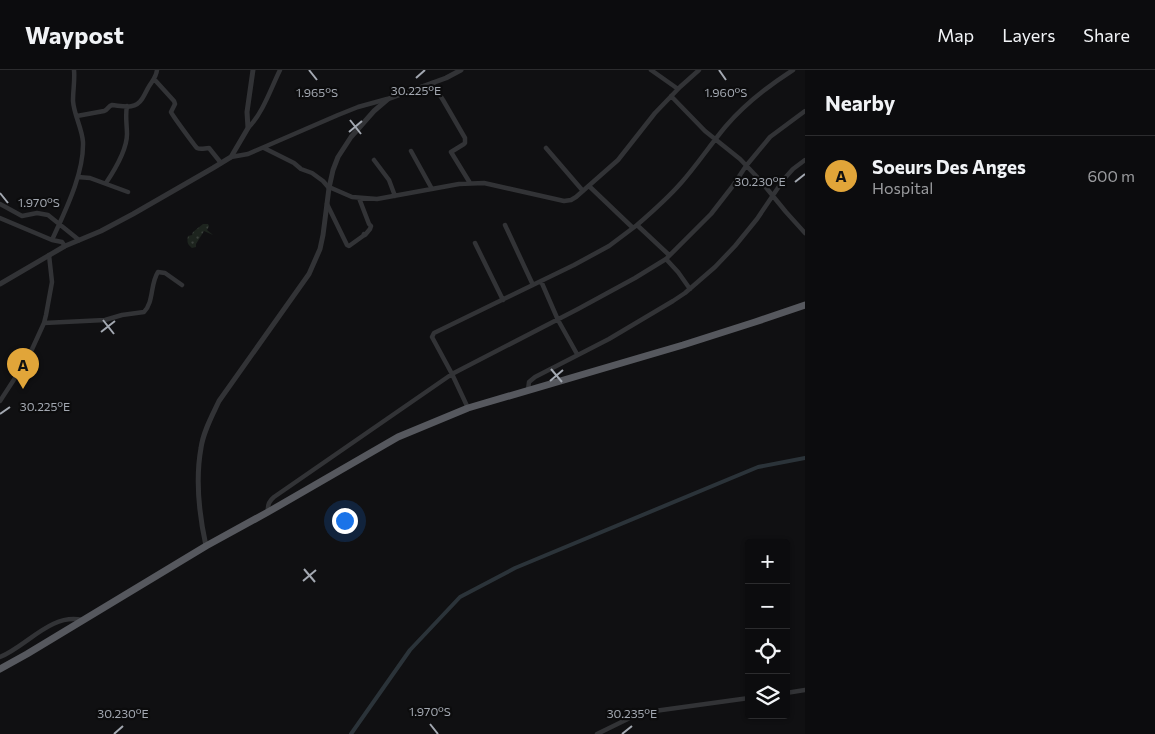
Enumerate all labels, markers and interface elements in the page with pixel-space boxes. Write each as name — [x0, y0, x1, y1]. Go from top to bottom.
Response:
text: Waypost — [25, 20, 124, 49]
text: Map — [937, 24, 974, 46]
text: Layers — [1002, 24, 1055, 46]
text: Share — [1083, 24, 1130, 46]
text: 30.225°E — [391, 83, 441, 97]
text: 1.965°S — [296, 85, 338, 99]
text: 1.960°S — [705, 85, 747, 99]
text: Nearby — [825, 90, 895, 115]
text: Soeurs Des Anges — [872, 155, 1026, 178]
text: A — [835, 166, 847, 185]
text: 600 m — [1087, 166, 1135, 185]
text: 30.230°E — [734, 174, 786, 188]
text: Hospital — [872, 178, 933, 197]
text: 1.970°S — [18, 195, 60, 209]
pin: A — [7, 348, 39, 389]
text: 30.225°E — [20, 399, 70, 413]
your location — [332, 508, 358, 534]
map controls — [745, 539, 790, 719]
button: + — [745, 539, 790, 584]
button: − — [745, 584, 790, 629]
button: locate — [745, 629, 790, 674]
button: layers — [745, 674, 790, 719]
text: 1.970°S — [409, 704, 451, 718]
text: 30.230°E — [97, 706, 149, 720]
text: 30.235°E — [607, 706, 657, 720]

